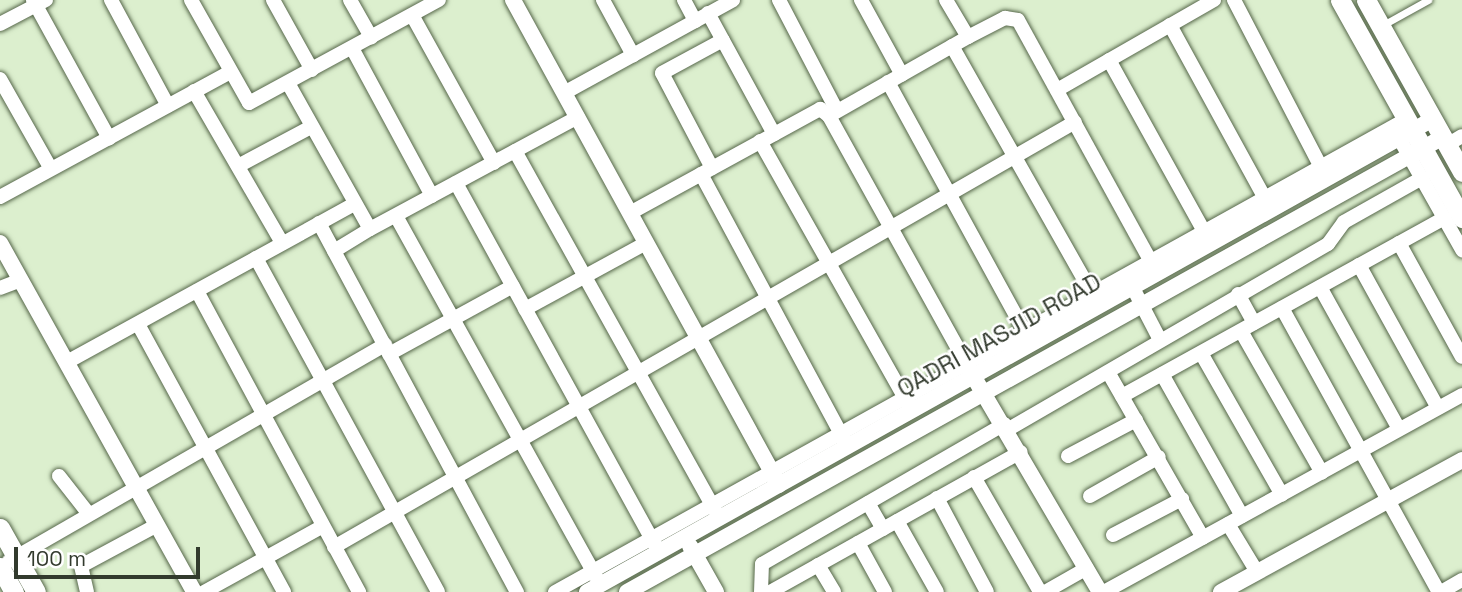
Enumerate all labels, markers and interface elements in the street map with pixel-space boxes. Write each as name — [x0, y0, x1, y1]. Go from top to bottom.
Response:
street label: QADRI MASJID ROAD — [892, 267, 1106, 403]
scale bar — [18, 532, 203, 576]
text: 100 m — [27, 545, 86, 572]

